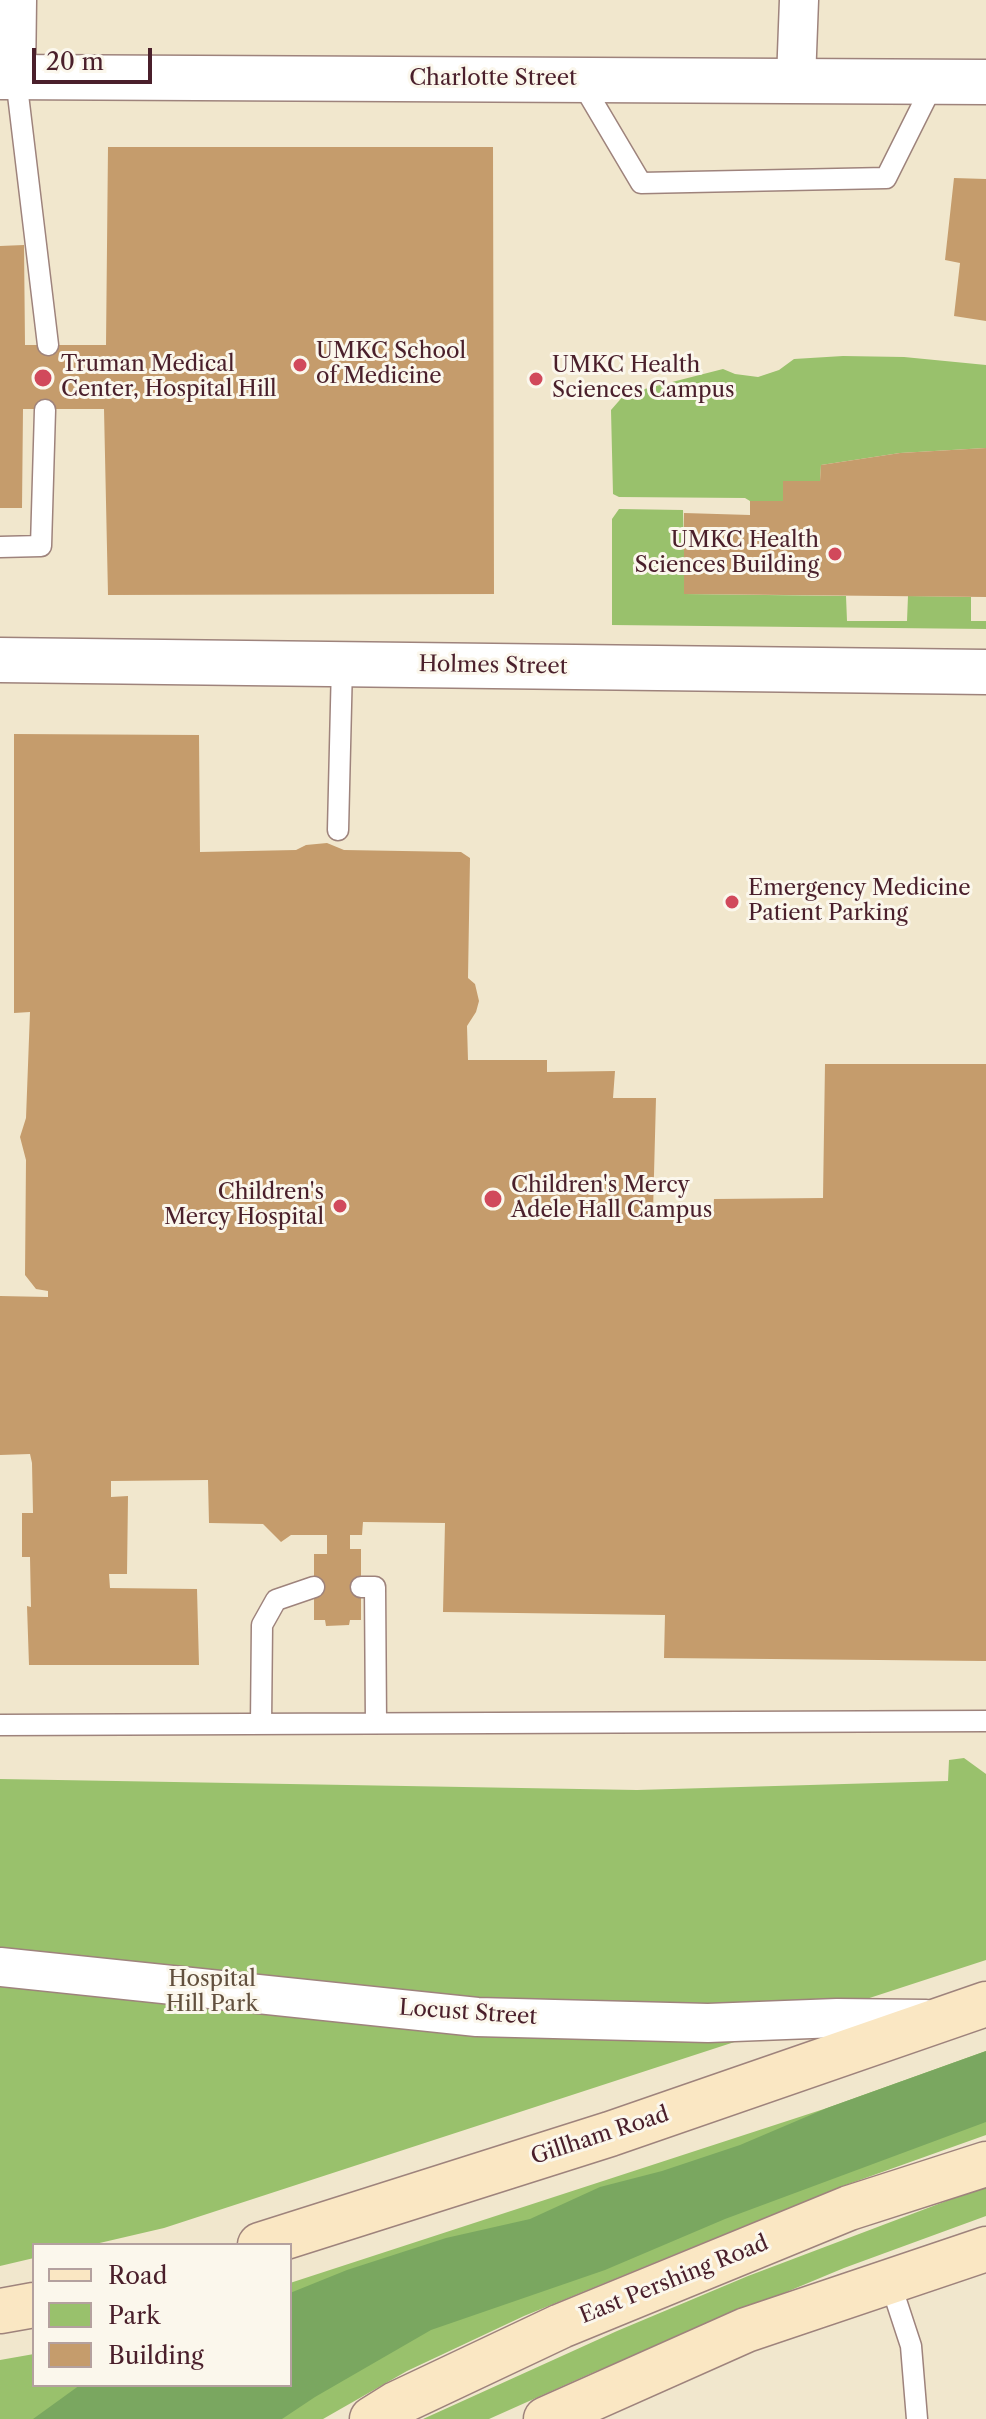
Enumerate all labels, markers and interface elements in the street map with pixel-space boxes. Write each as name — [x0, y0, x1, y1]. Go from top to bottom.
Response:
scale bar — [36, 32, 156, 82]
text: 20 m — [46, 47, 104, 76]
street label: Charlotte Street — [409, 66, 577, 92]
place label: UMKC School of Medicine — [316, 339, 466, 390]
place label: Truman Medical Center, Hospital Hill — [61, 352, 277, 404]
place label: UMKC Health Sciences Campus — [552, 353, 735, 404]
marker: UMKC School of Medicine — [291, 356, 309, 374]
marker: Truman Medical Center, Hospital Hill — [32, 367, 54, 389]
marker: UMKC Health Sciences Campus — [527, 370, 545, 388]
place label: UMKC Health Sciences Building — [635, 528, 819, 580]
marker: UMKC Health Sciences Building — [826, 545, 844, 563]
street label: Holmes Street — [418, 652, 568, 680]
place label: Emergency Medicine Patient Parking — [748, 876, 971, 928]
marker: Emergency Medicine Patient Parking — [723, 893, 741, 911]
place label: Children's Mercy Adele Hall Campus — [511, 1173, 712, 1224]
place label: Children's Mercy Hospital — [164, 1180, 324, 1232]
marker: Children's Mercy Adele Hall Campus — [482, 1188, 504, 1210]
marker: Children's Mercy Hospital — [331, 1197, 349, 1215]
park label: Hospital Hill Park — [166, 1967, 258, 2018]
street label: Locust Street — [398, 1995, 538, 2031]
street label: Gillham Road — [528, 2101, 672, 2171]
street label: East Pershing Road — [576, 2230, 772, 2330]
legend — [32, 2243, 292, 2387]
text: Road — [108, 2261, 167, 2290]
text: Park — [108, 2301, 160, 2330]
text: Building — [108, 2341, 204, 2370]

